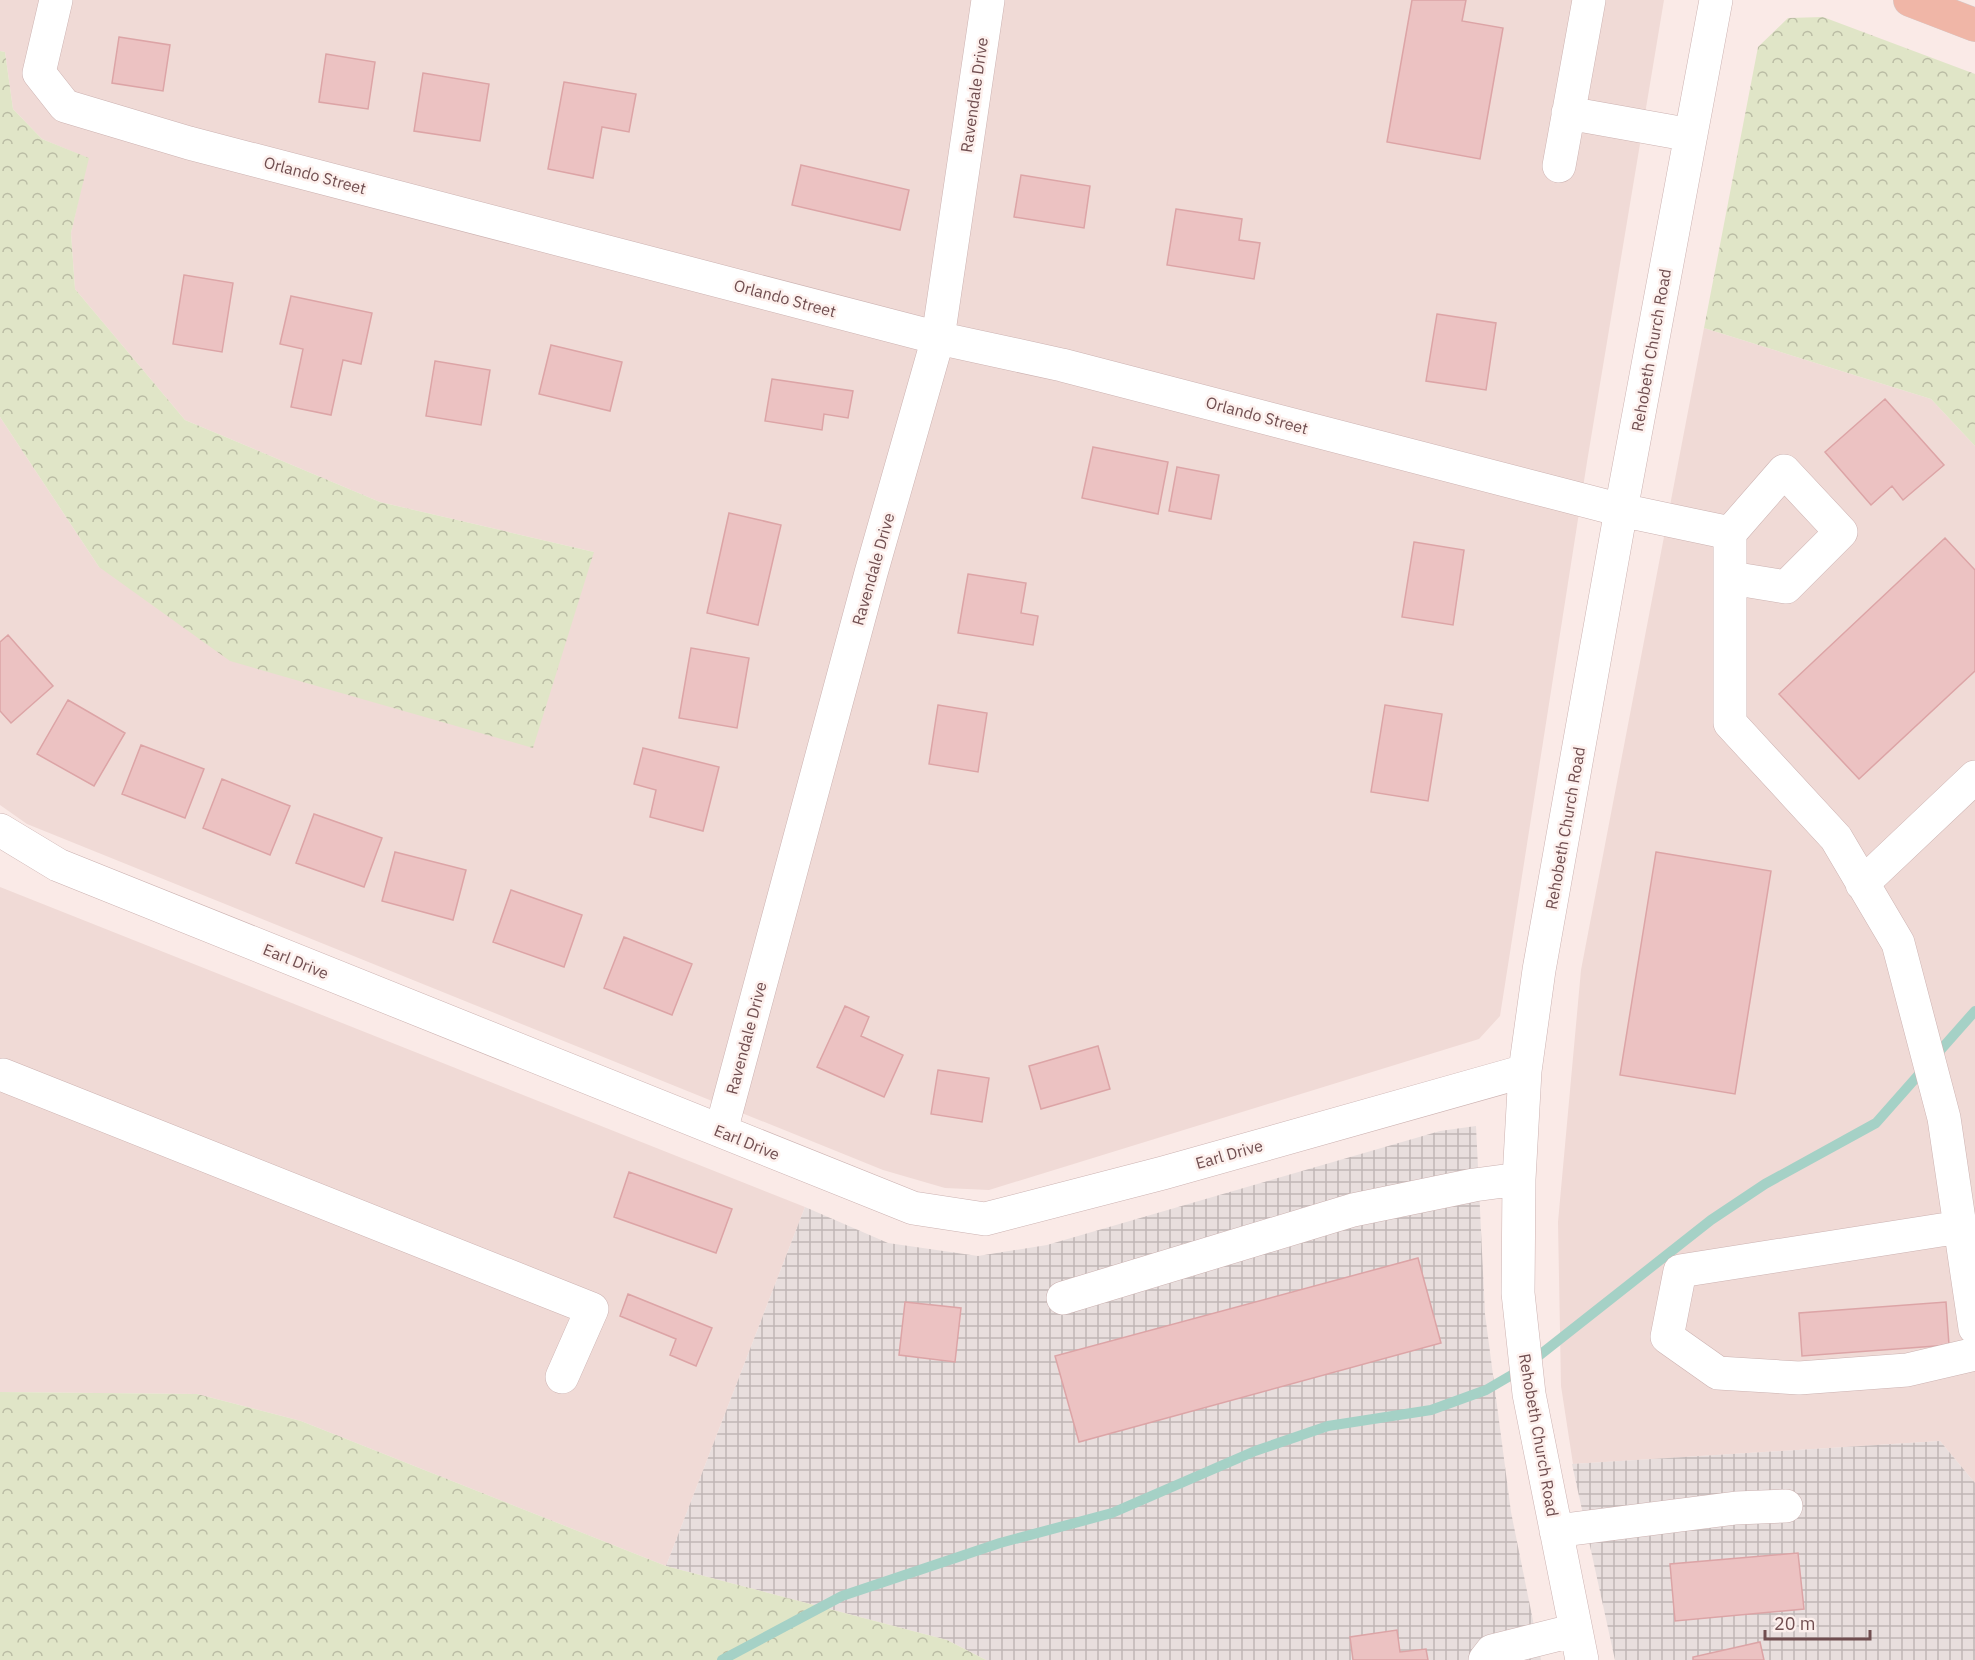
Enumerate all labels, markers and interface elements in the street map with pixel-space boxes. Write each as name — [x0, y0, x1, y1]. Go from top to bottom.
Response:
street label: Ravendale Drive — [956, 36, 992, 154]
street label: Orlando Street — [262, 152, 368, 198]
street label: Rehobeth Church Road — [1627, 267, 1675, 433]
street label: Orlando Street — [732, 275, 838, 321]
street label: Orlando Street — [1204, 392, 1310, 438]
street label: Ravendale Drive — [847, 510, 899, 628]
street label: Rehobeth Church Road — [1541, 745, 1589, 911]
street label: Earl Drive — [260, 939, 332, 983]
street label: Ravendale Drive — [721, 979, 771, 1097]
street label: Earl Drive — [711, 1120, 783, 1164]
street label: Earl Drive — [1193, 1135, 1265, 1173]
street label: Rehobeth Church Road — [1515, 1352, 1563, 1518]
scale bar — [1765, 1603, 1870, 1641]
text: 20 m — [1774, 1612, 1816, 1635]

